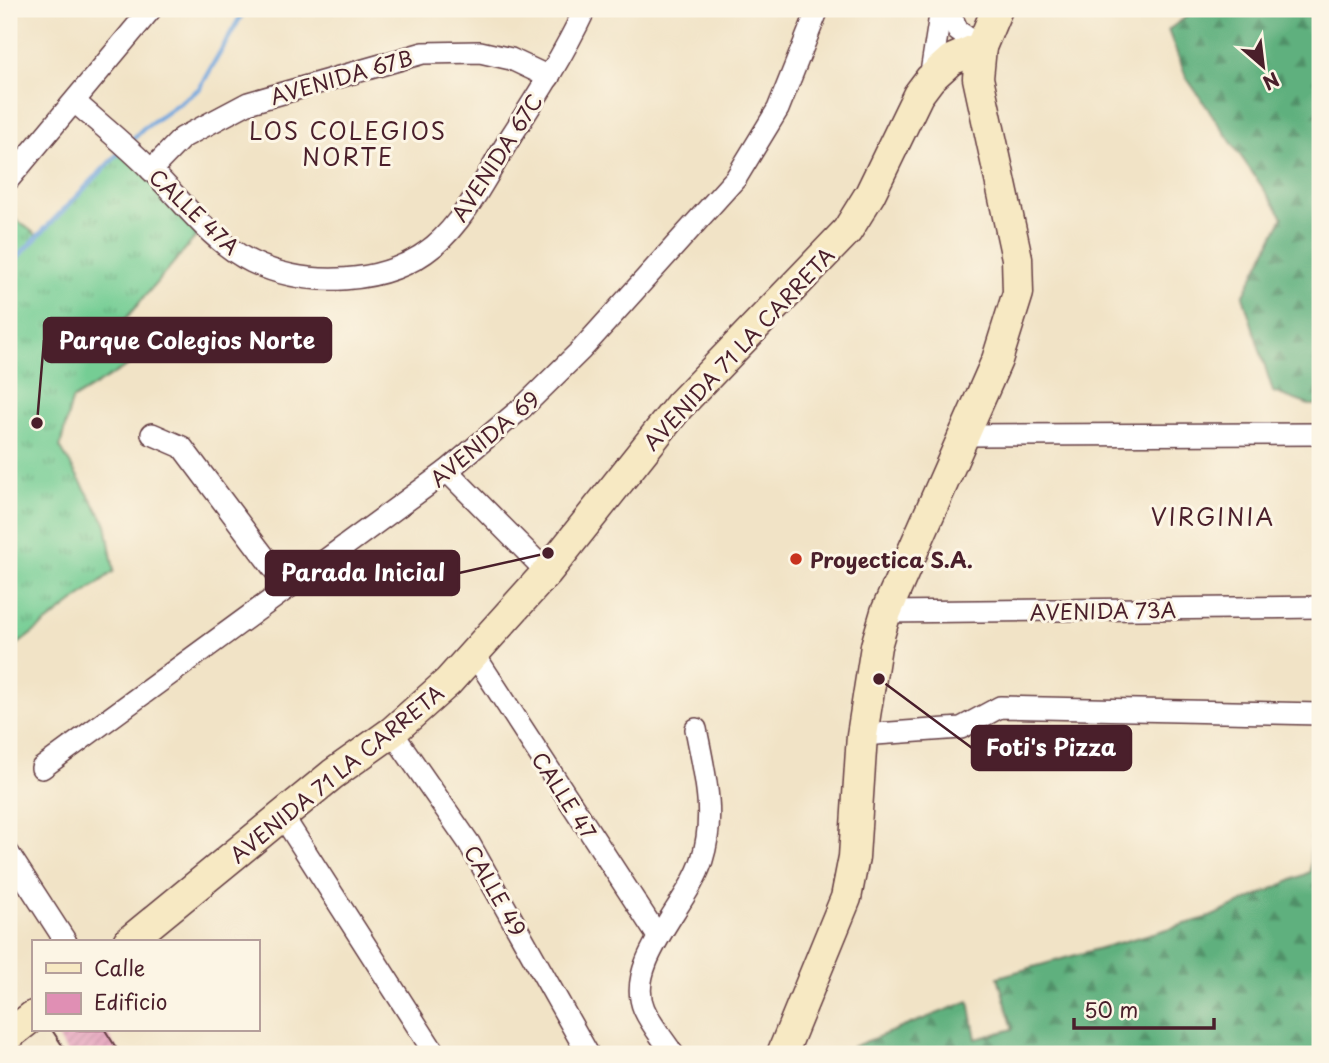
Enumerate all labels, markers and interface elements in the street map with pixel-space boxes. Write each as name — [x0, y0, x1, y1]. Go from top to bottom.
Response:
north arrow — [1228, 32, 1298, 102]
street label: AVENIDA 67B — [266, 40, 416, 112]
text: N — [1258, 66, 1285, 98]
street label: AVENIDA 67C — [443, 87, 549, 227]
district label: LOS COLEGIOS NORTE — [249, 113, 447, 174]
street label: CALLE 47A — [143, 161, 248, 262]
street label: AVENIDA 71 LA CARRETA — [635, 239, 841, 457]
callout: Parque Colegios Norte — [44, 318, 331, 362]
text: Parque Colegios Norte — [59, 322, 316, 357]
street label: AVENIDA 69 — [422, 382, 546, 494]
district label: VIRGINIA — [1151, 499, 1275, 534]
place label: Proyectica S.A. — [810, 543, 973, 575]
callout: Parada Inicial — [266, 551, 459, 595]
marker: Proyectica S.A. — [788, 551, 804, 567]
text: Parada Inicial — [281, 554, 445, 589]
street label: AVENIDA 73A — [1029, 593, 1177, 627]
street label: AVENIDA 71 LA CARRETA — [222, 676, 450, 870]
callout: Foti's Pizza — [972, 726, 1131, 770]
text: Foti's Pizza — [986, 729, 1117, 764]
street label: CALLE 47 — [525, 745, 605, 845]
street label: CALLE 49 — [457, 838, 535, 942]
legend — [32, 940, 259, 1032]
text: Calle — [94, 951, 145, 983]
text: Edificio — [94, 985, 167, 1017]
scale bar — [1074, 986, 1214, 1030]
text: 50 m — [1084, 993, 1138, 1025]

